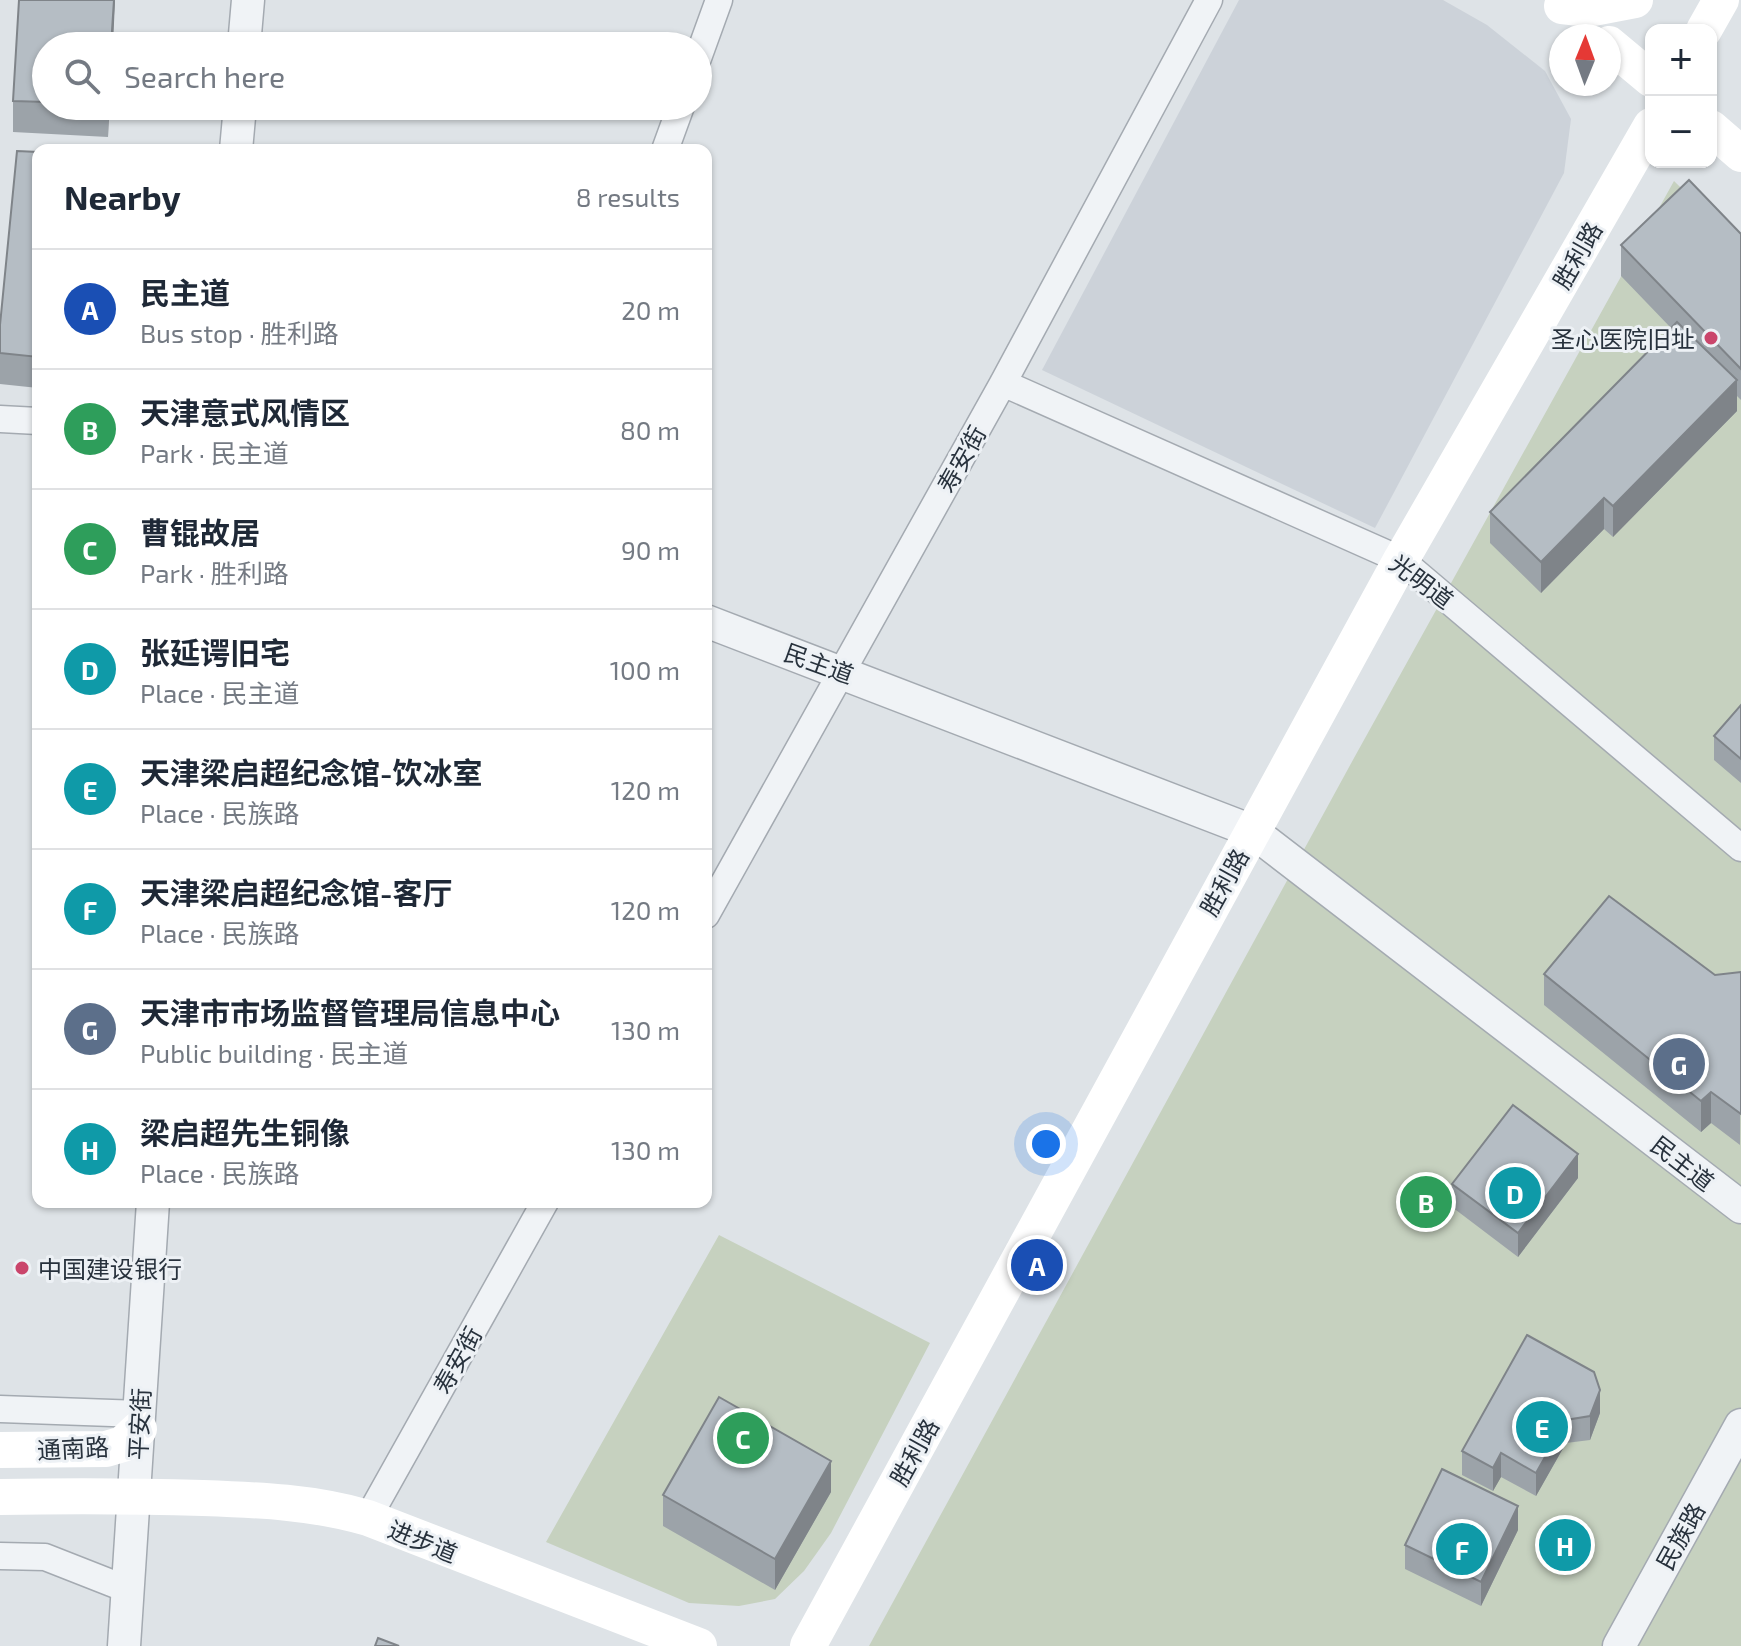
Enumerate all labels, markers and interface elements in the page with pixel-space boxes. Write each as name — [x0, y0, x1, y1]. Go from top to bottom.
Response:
north arrow — [1549, 24, 1621, 96]
map controls — [1645, 24, 1717, 168]
button: + — [1645, 24, 1717, 96]
search box — [32, 32, 712, 120]
icon: search — [60, 54, 104, 98]
text: Search here — [124, 58, 285, 94]
button: − — [1645, 96, 1717, 168]
text: Nearby — [64, 176, 181, 217]
text: 8 results — [576, 181, 680, 212]
street label: 胜利路 — [1546, 217, 1608, 293]
text: 民主道 — [140, 274, 230, 310]
text: A — [82, 294, 98, 325]
text: 20 m — [621, 294, 680, 325]
text: Bus stop · 胜利路 — [140, 317, 339, 348]
place label: 圣心医院旧址 — [1551, 324, 1695, 353]
marker: 圣心医院旧址 — [1702, 329, 1720, 347]
text: 天津意式风情区 — [140, 394, 350, 430]
text: B — [82, 414, 98, 445]
text: 80 m — [620, 414, 680, 445]
street label: 寿安街 — [931, 420, 991, 498]
text: Park · 民主道 — [140, 437, 289, 468]
text: 曹锟故居 — [140, 514, 260, 550]
text: C — [82, 534, 98, 565]
text: 90 m — [621, 534, 680, 565]
street label: 光明道 — [1385, 548, 1459, 614]
text: Park · 胜利路 — [140, 557, 289, 588]
text: 张延谔旧宅 — [140, 634, 290, 670]
street label: 民主道 — [780, 637, 858, 689]
text: D — [81, 654, 99, 685]
text: 100 m — [610, 654, 680, 685]
text: Place · 民主道 — [140, 677, 300, 708]
text: 天津梁启超纪念馆-饮冰室 — [140, 754, 482, 790]
text: E — [82, 774, 98, 805]
text: 120 m — [611, 774, 680, 805]
text: Place · 民族路 — [140, 797, 300, 828]
street label: 胜利路 — [1194, 843, 1254, 921]
text: 天津梁启超纪念馆-客厅 — [140, 874, 452, 910]
text: F — [83, 894, 97, 925]
text: 120 m — [611, 894, 680, 925]
text: Place · 民族路 — [140, 917, 300, 948]
text: 天津市市场监督管理局信息中心 — [140, 994, 560, 1030]
text: G — [82, 1014, 98, 1045]
text: 130 m — [611, 1014, 680, 1045]
pin: G — [1653, 1034, 1705, 1094]
text: Public building · 民主道 — [140, 1037, 408, 1068]
text: 梁启超先生铜像 — [140, 1114, 350, 1150]
your location — [1026, 1124, 1066, 1164]
street label: 民主道 — [1646, 1129, 1720, 1197]
text: H — [81, 1134, 99, 1165]
text: 130 m — [611, 1134, 680, 1165]
text: Place · 民族路 — [140, 1157, 300, 1188]
pin: D — [1489, 1163, 1541, 1223]
pin: B — [1400, 1172, 1452, 1232]
pin: A — [1011, 1235, 1063, 1295]
place label: 中国建设银行 — [38, 1254, 182, 1283]
marker: 中国建设银行 — [13, 1259, 31, 1277]
street label: 寿安街 — [427, 1321, 487, 1399]
street label: 平安街 — [123, 1387, 155, 1461]
pin: E — [1516, 1397, 1568, 1457]
pin: C — [717, 1408, 769, 1468]
street label: 胜利路 — [884, 1413, 944, 1491]
street label: 通南路 — [36, 1432, 110, 1464]
street label: 民族路 — [1650, 1497, 1710, 1575]
street label: 进步道 — [384, 1514, 462, 1568]
pin: H — [1539, 1515, 1591, 1575]
pin: F — [1436, 1519, 1488, 1579]

